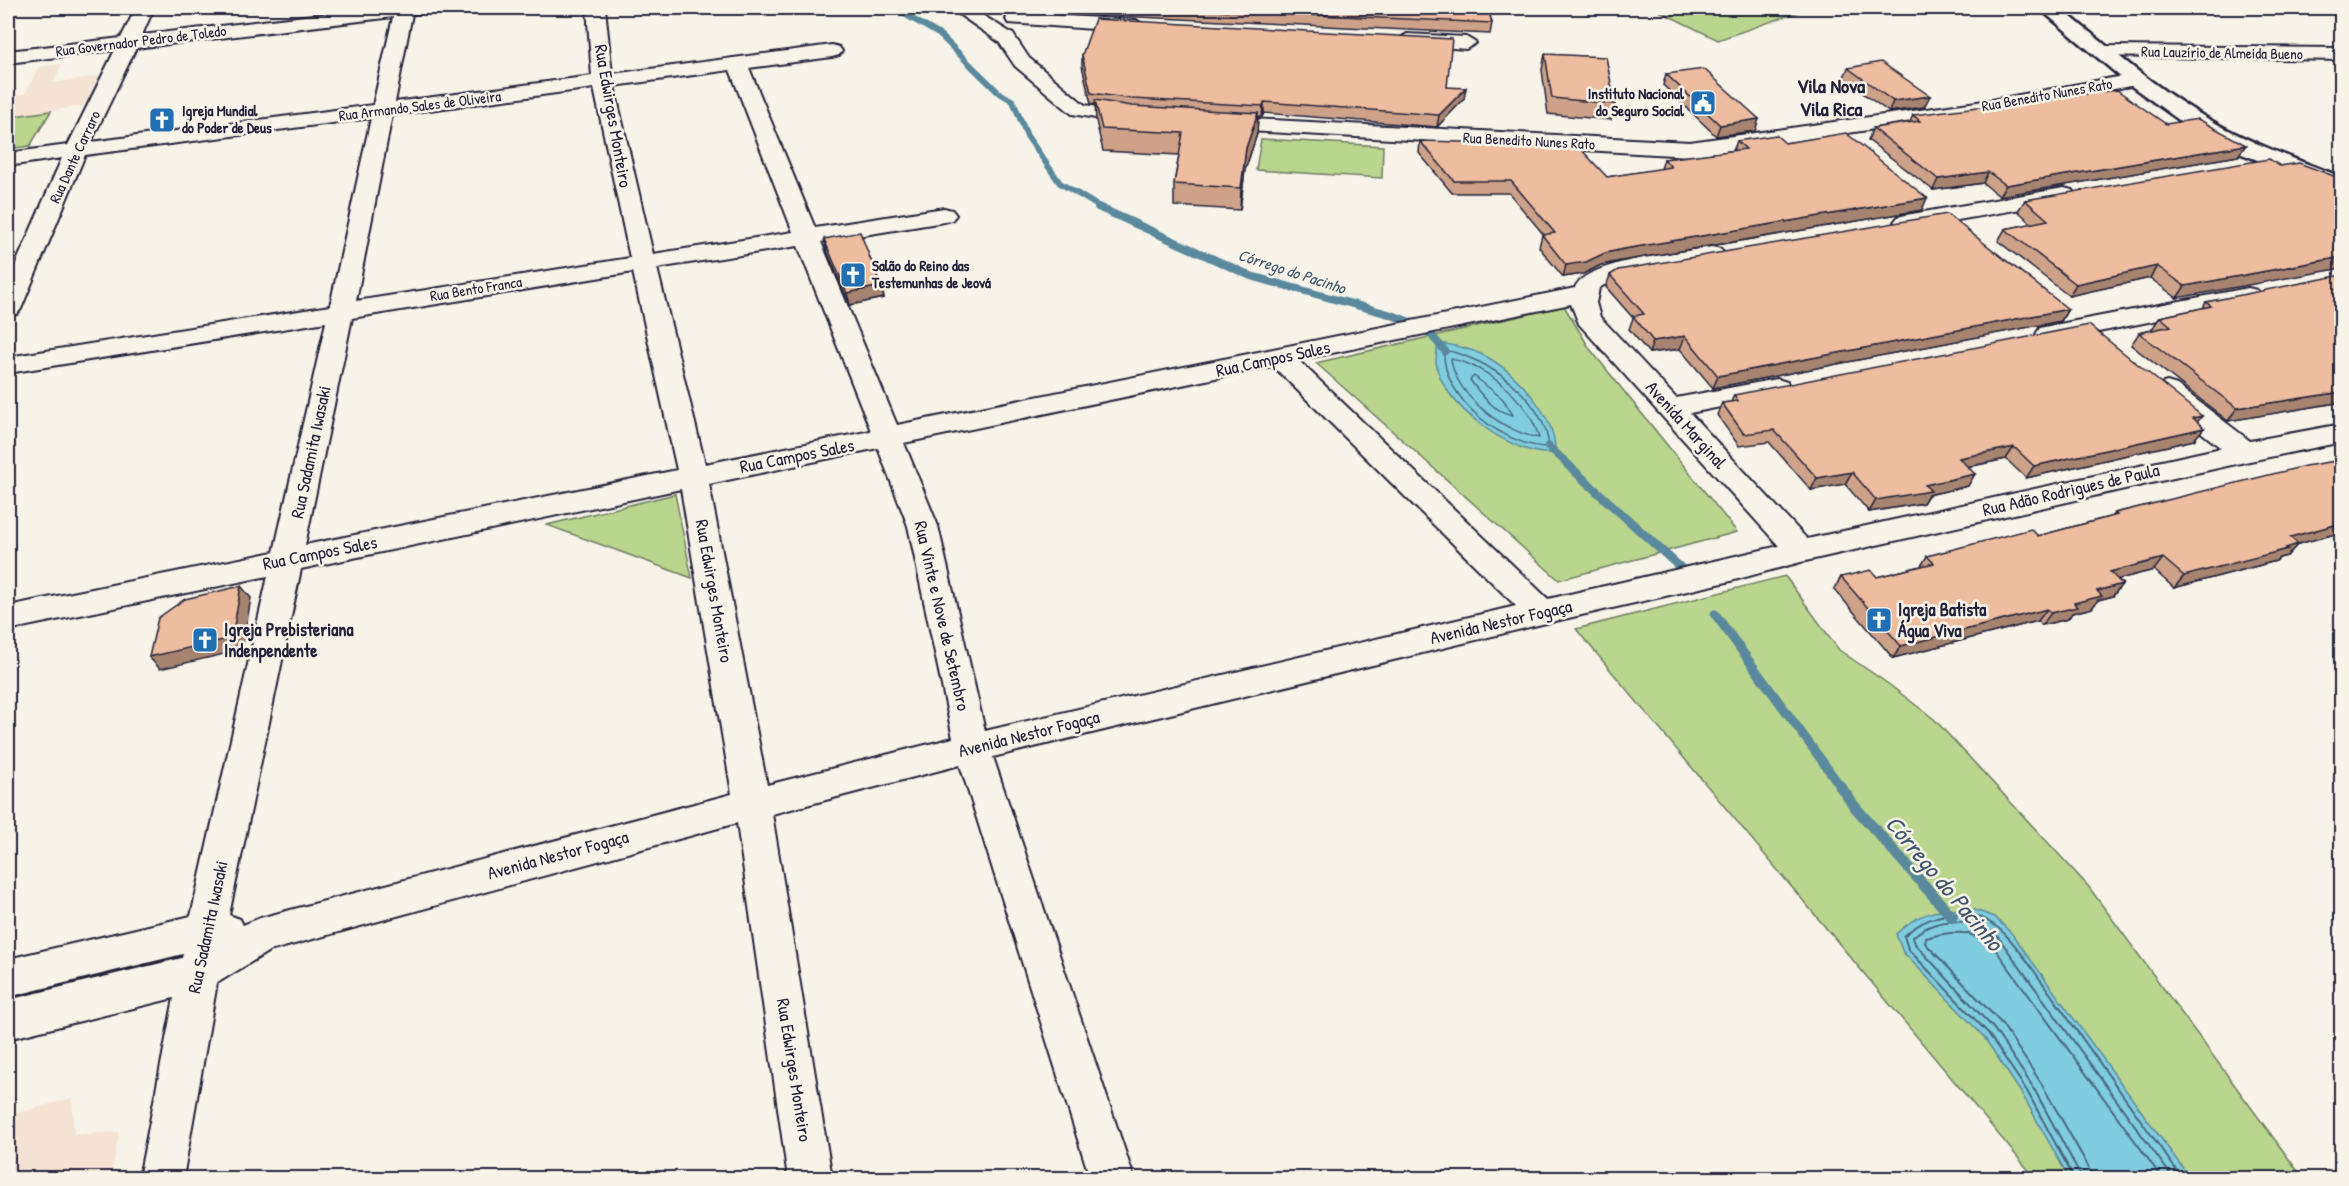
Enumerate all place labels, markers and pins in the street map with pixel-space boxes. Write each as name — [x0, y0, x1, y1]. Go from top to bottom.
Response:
place label: Instituto Nacional do Seguro Social — [1588, 83, 1685, 122]
public building icon: Instituto Nacional do Seguro Social — [1688, 88, 1718, 118]
place label: Igreja Mundial do Poder de Deus — [182, 100, 272, 138]
church icon: Igreja Mundial do Poder de Deus — [147, 105, 177, 135]
place label: Salão do Reino das Testemunhas de Jeová — [871, 255, 991, 293]
church icon: Salão do Reino das Testemunhas de Jeová — [838, 260, 868, 290]
place label: Igreja Batista Água Viva — [1898, 597, 1987, 644]
church icon: Igreja Batista Água Viva — [1864, 605, 1894, 635]
place label: Igreja Prebisteriana Indenpendente — [224, 617, 354, 664]
church icon: Igreja Prebisteriana Indenpendente — [190, 625, 220, 655]

